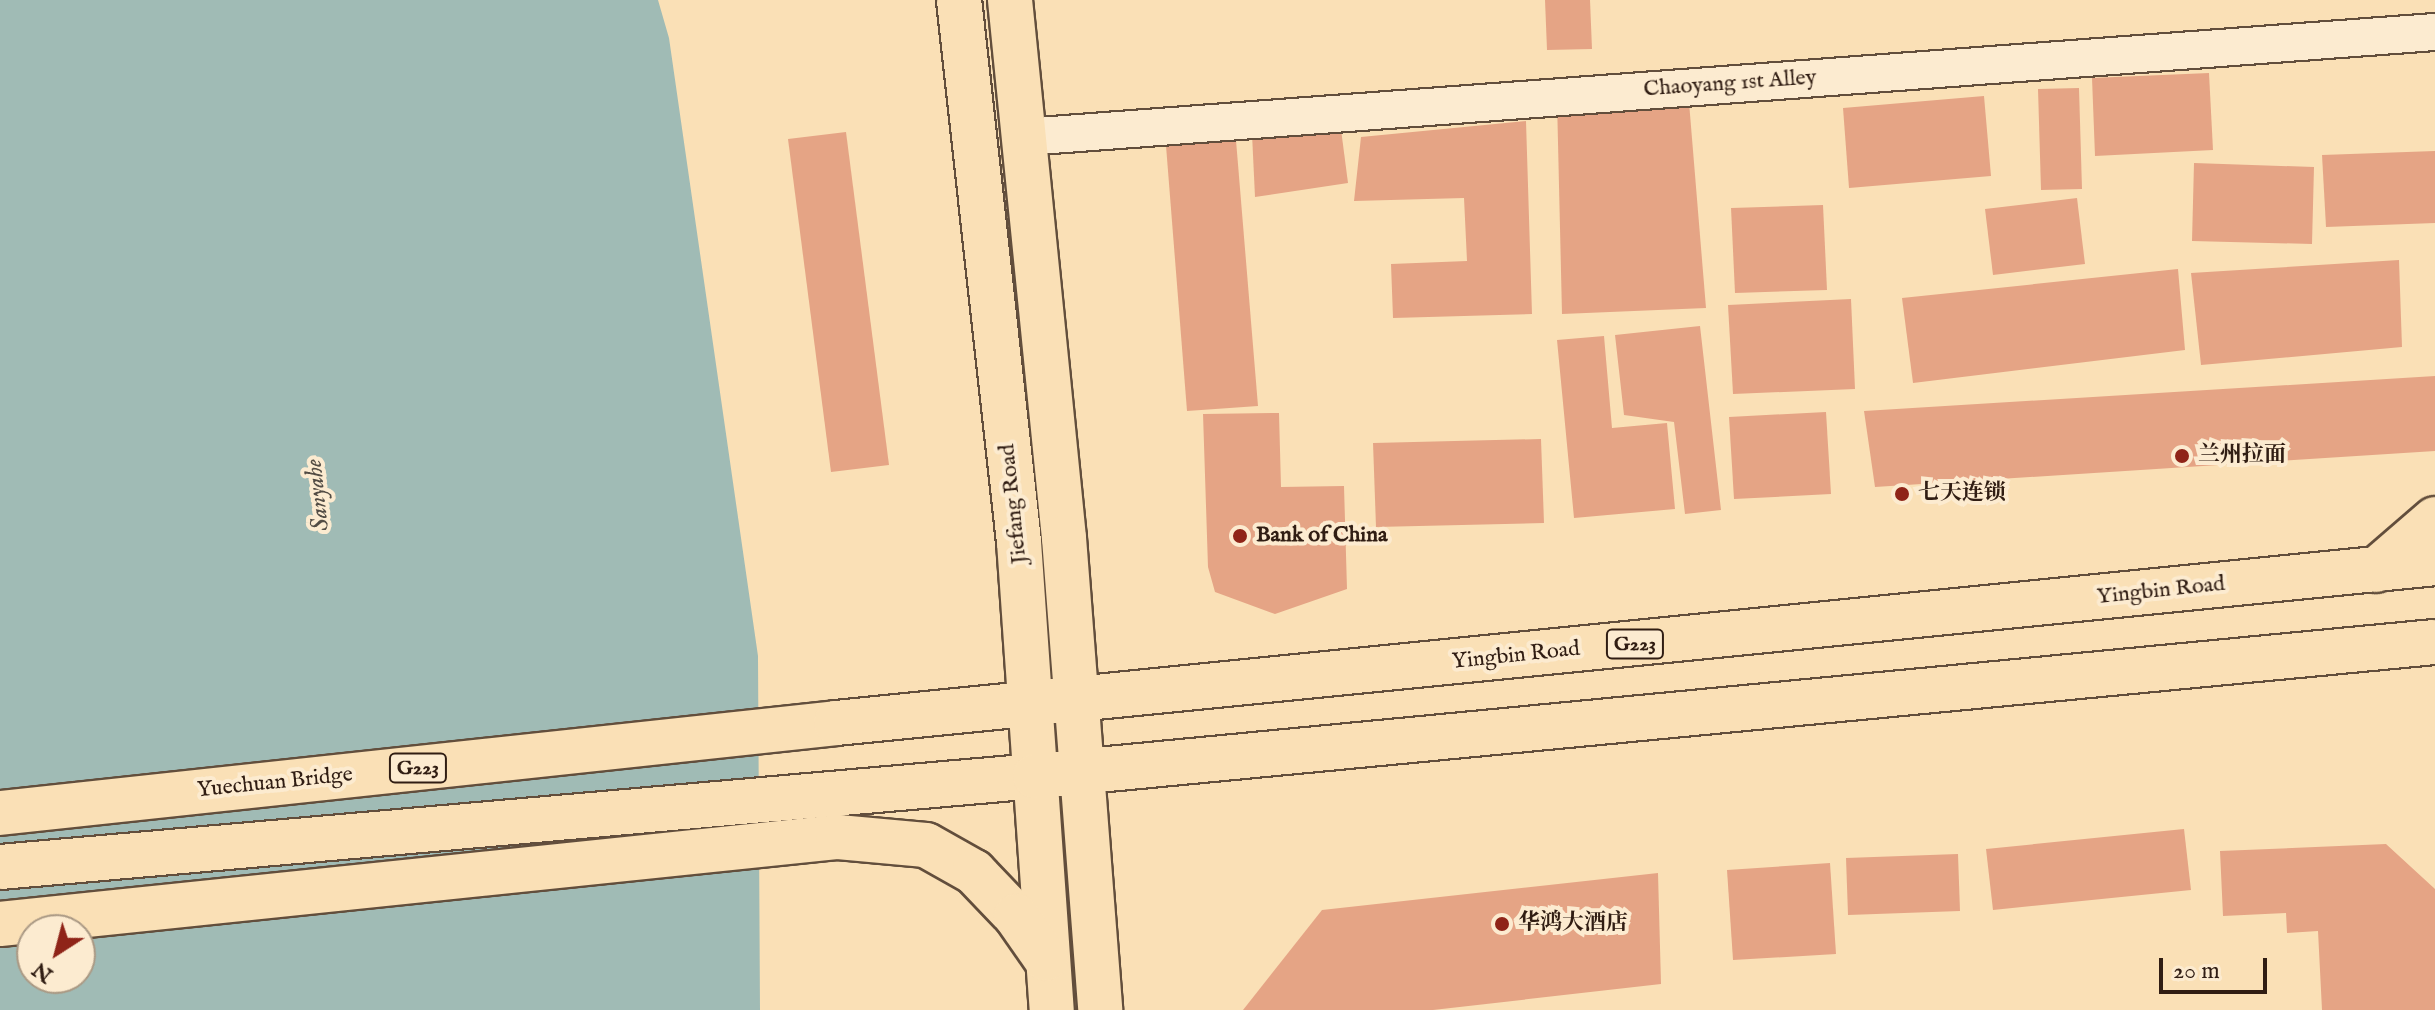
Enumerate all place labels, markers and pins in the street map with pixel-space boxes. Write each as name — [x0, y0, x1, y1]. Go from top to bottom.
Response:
place label: 兰州拉面 — [2198, 443, 2286, 469]
marker: 兰州拉面 — [2173, 447, 2191, 465]
place label: 七天连锁 — [1918, 481, 2006, 507]
marker: 七天连锁 — [1893, 485, 1911, 503]
place label: Bank of China — [1256, 523, 1387, 549]
marker: Bank of China — [1231, 527, 1249, 545]
place label: 华鸿大酒店 — [1518, 911, 1628, 937]
marker: 华鸿大酒店 — [1493, 915, 1511, 933]

